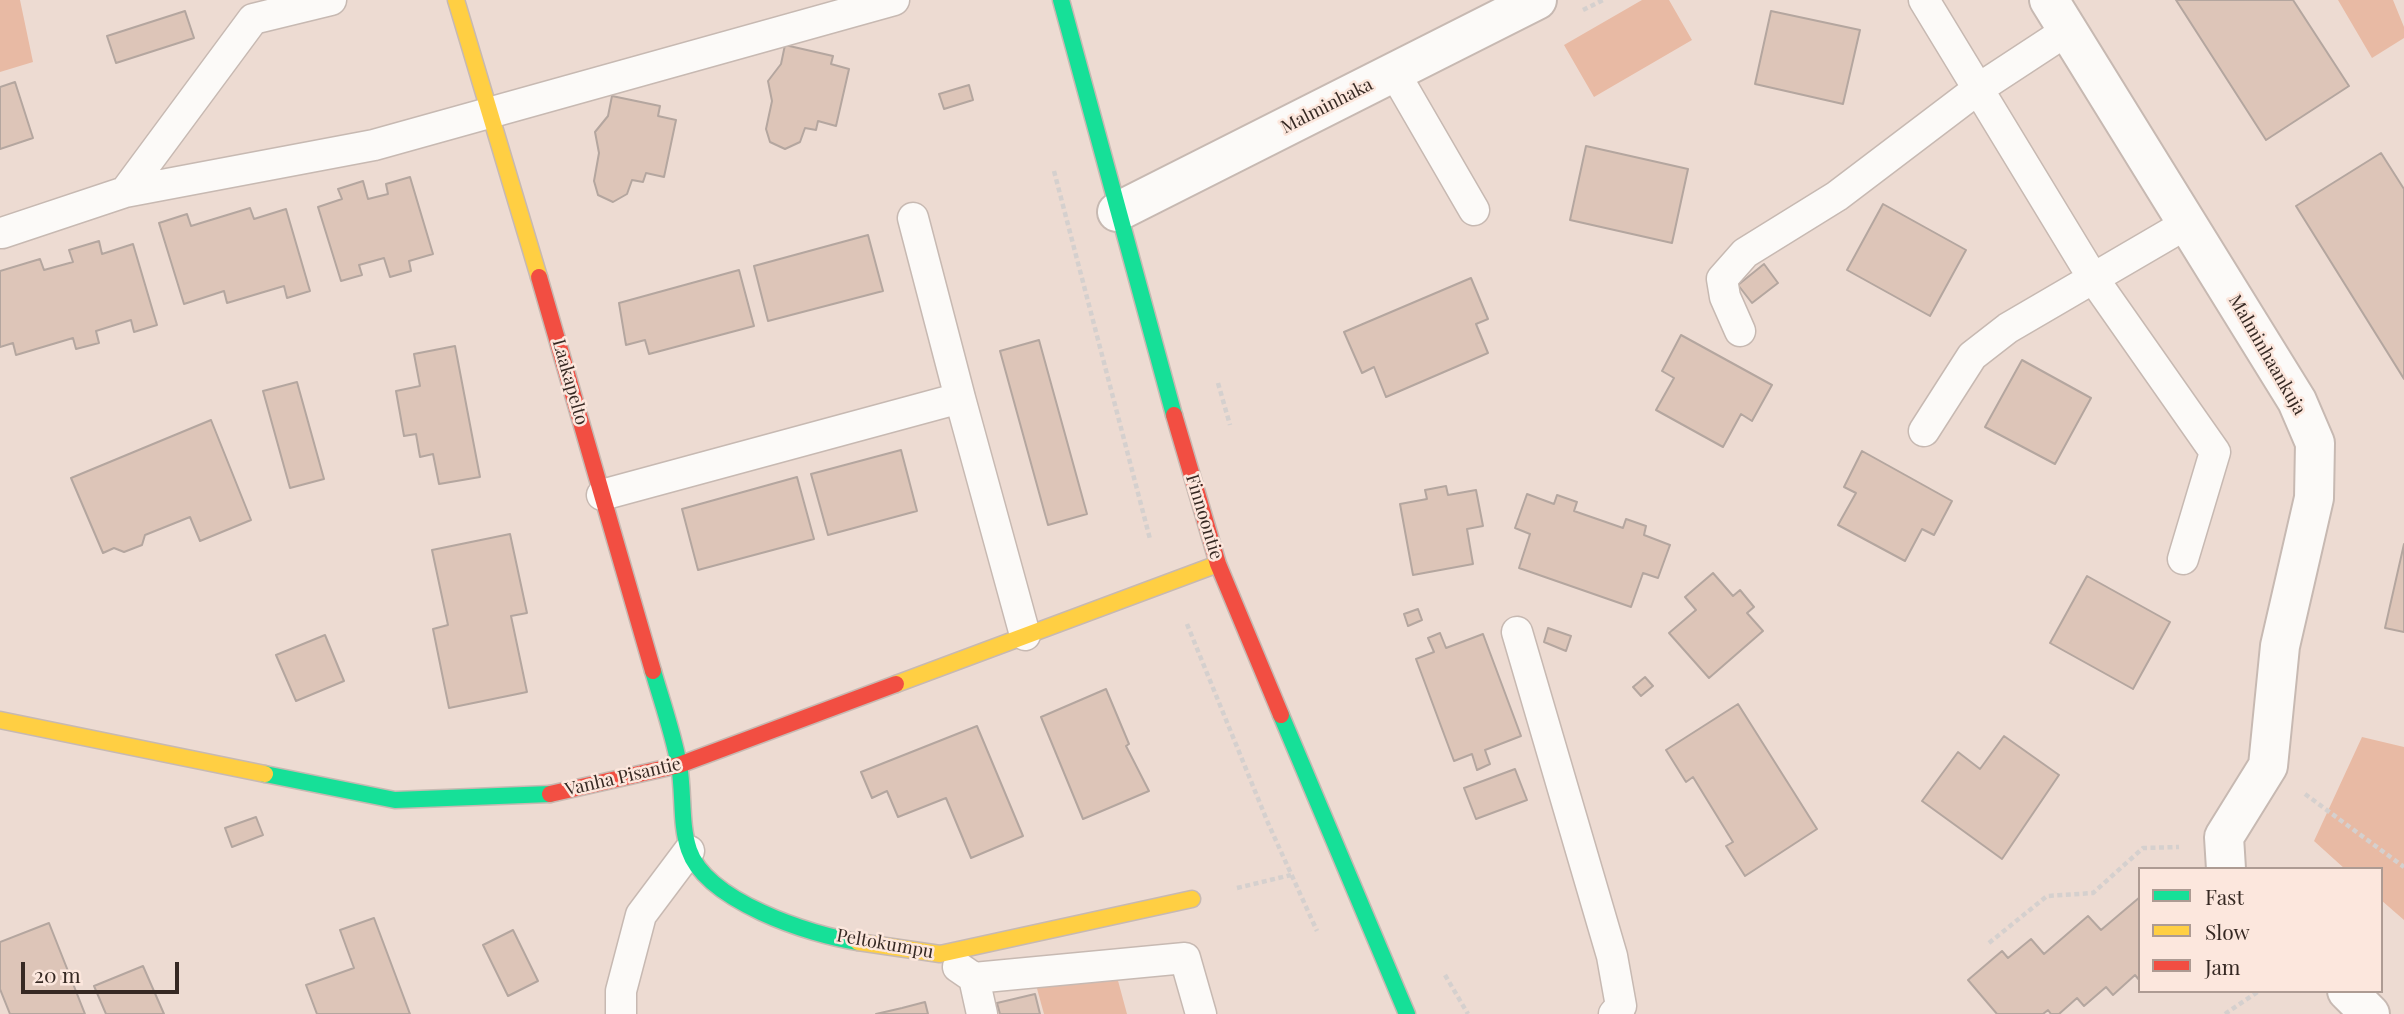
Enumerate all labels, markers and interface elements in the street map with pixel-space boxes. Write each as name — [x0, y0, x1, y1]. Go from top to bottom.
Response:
street label: Malminhaka — [1278, 74, 1376, 138]
street label: Malminhaankuja — [2224, 291, 2310, 419]
street label: Laakapelto — [547, 337, 593, 427]
street label: Finnoontie — [1181, 472, 1227, 562]
street label: Vanha Pisantie — [563, 753, 683, 801]
legend — [2138, 867, 2383, 993]
text: Fast — [2205, 882, 2244, 910]
text: Slow — [2205, 917, 2250, 945]
street label: Peltokumpu — [835, 925, 935, 963]
scale bar — [24, 948, 182, 992]
text: Jam — [2205, 952, 2241, 980]
text: 20 m — [34, 960, 81, 988]

